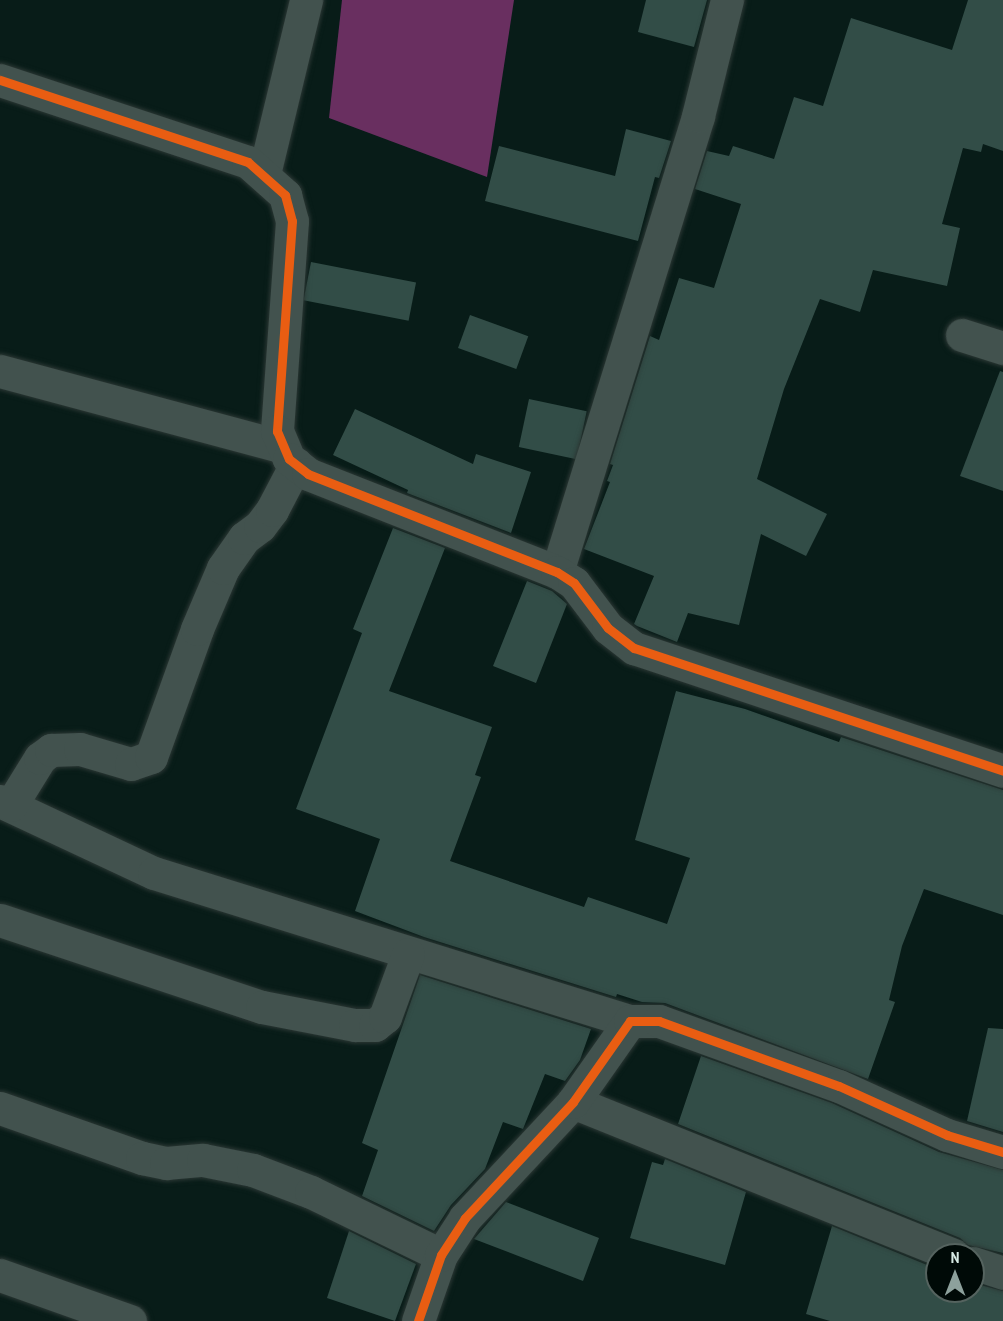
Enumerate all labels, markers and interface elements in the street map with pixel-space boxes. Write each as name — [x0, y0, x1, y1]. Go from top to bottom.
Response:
north arrow — [925, 1243, 985, 1303]
text: N — [951, 1247, 959, 1267]

